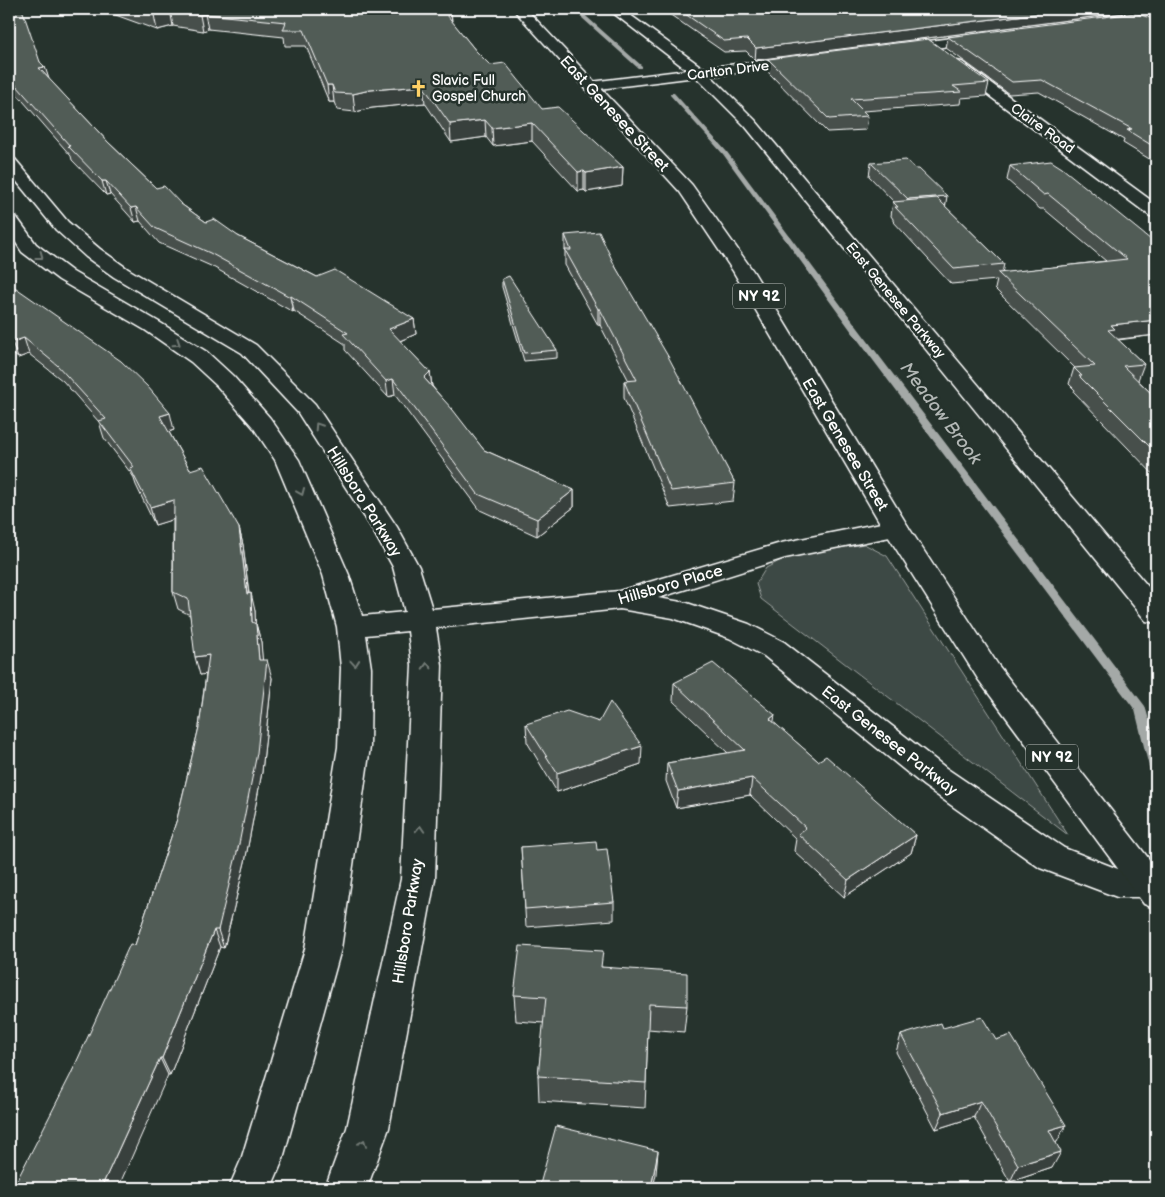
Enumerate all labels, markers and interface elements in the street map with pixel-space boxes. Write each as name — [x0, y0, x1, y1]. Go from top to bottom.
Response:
street label: East Genesee Street — [555, 52, 673, 176]
street label: Carlton Drive — [686, 57, 770, 84]
place label: Slavic Full Gospel Church — [432, 72, 526, 105]
church icon: Slavic Full Gospel Church — [408, 78, 428, 98]
street label: Claire Road — [1007, 100, 1078, 157]
street label: East Genesee Parkway — [842, 239, 950, 362]
one-way arrow — [34, 250, 43, 258]
road number: NY 92 — [733, 284, 785, 308]
one-way arrow — [172, 336, 181, 346]
water label: Meadow Brook — [895, 358, 987, 469]
street label: East Genesee Street — [798, 375, 892, 515]
one-way arrow — [315, 423, 324, 432]
street label: Hillsboro Parkway — [322, 443, 406, 561]
one-way arrow — [294, 487, 305, 496]
street label: Hillsboro Place — [616, 561, 725, 609]
one-way arrow — [349, 659, 360, 667]
one-way arrow — [421, 662, 432, 670]
street label: East Genesee Parkway — [817, 682, 961, 801]
road number: NY 92 — [1026, 744, 1078, 770]
one-way arrow — [414, 824, 425, 832]
street label: Hillsboro Parkway — [389, 857, 428, 985]
one-way arrow — [357, 1139, 367, 1147]

